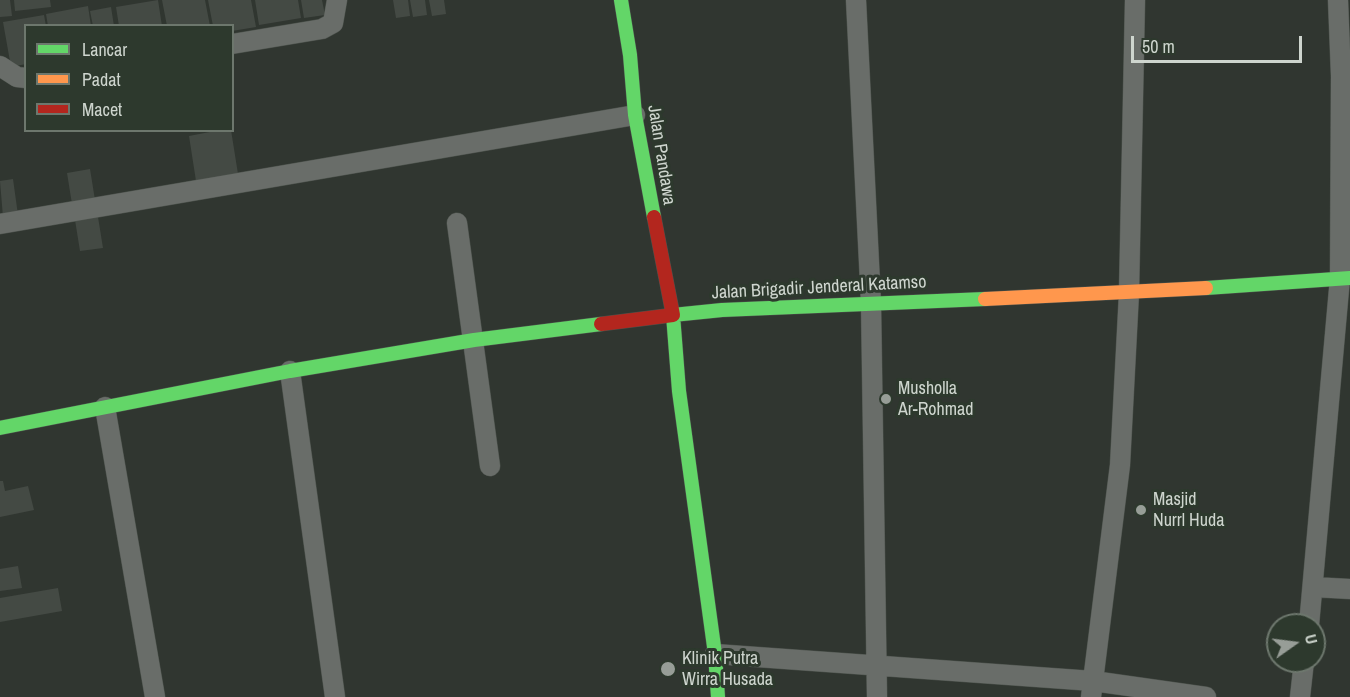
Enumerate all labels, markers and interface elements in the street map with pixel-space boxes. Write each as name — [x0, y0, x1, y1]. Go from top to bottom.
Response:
legend — [24, 24, 234, 132]
scale bar — [1134, 24, 1305, 62]
text: 50 m — [1142, 34, 1175, 59]
text: Lancar — [82, 37, 127, 62]
text: Padat — [82, 67, 121, 92]
text: Macet — [82, 97, 122, 122]
street label: Jalan Pandawa — [642, 103, 680, 207]
street label: Jalan Brigadir Jenderal Katamso — [711, 272, 927, 304]
place label: Musholla Ar-Rohmad — [898, 378, 973, 420]
marker: Musholla Ar-Rohmad — [879, 392, 893, 406]
place label: Masjid Nurrl Huda — [1153, 489, 1224, 532]
marker: Masjid Nurrl Huda — [1134, 503, 1148, 517]
north arrow — [1266, 613, 1326, 673]
text: U — [1300, 632, 1323, 646]
place label: Klinik Putra Wirra Husada — [682, 648, 773, 690]
marker: Klinik Putra Wirra Husada — [659, 660, 677, 678]

